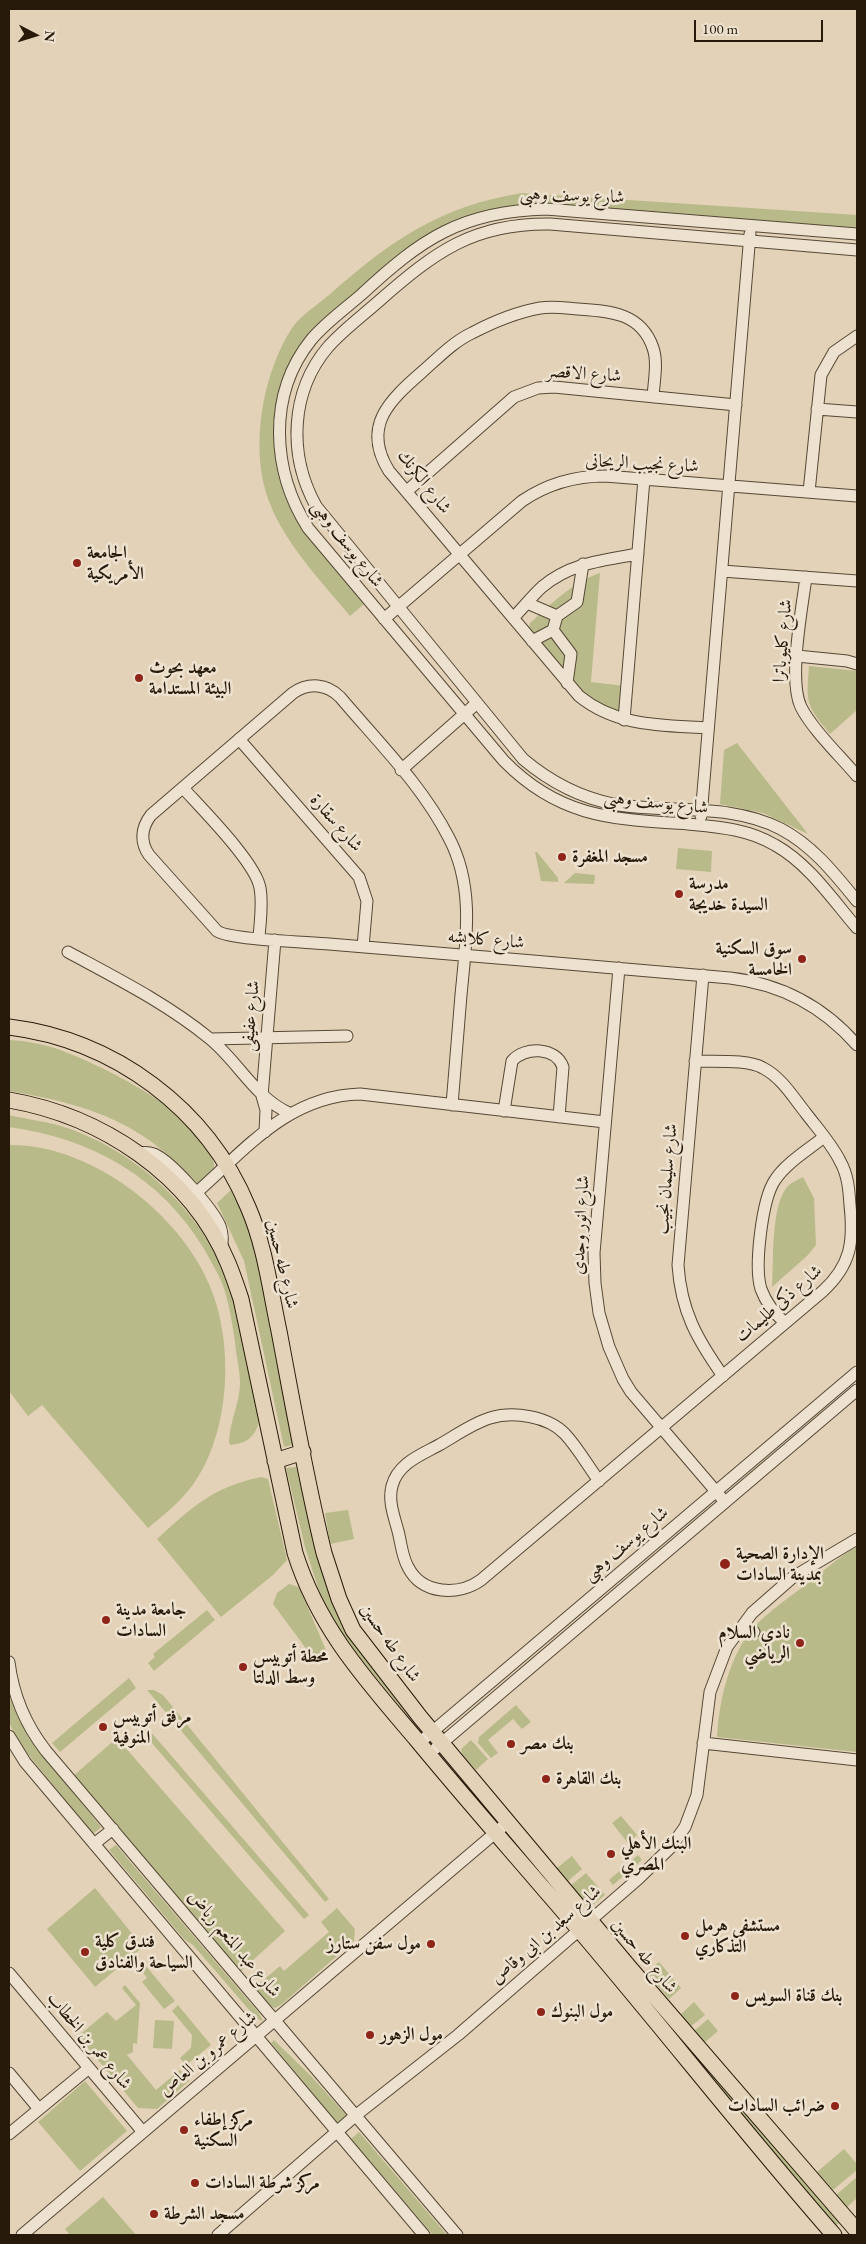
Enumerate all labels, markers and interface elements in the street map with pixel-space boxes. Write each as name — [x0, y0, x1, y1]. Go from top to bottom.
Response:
north arrow — [10, 10, 60, 60]
scale bar — [696, 10, 825, 42]
text: 100 m — [702, 19, 738, 38]
text: N — [40, 30, 59, 43]
street label: شارع يوسف وهبى — [519, 183, 625, 209]
street label: شارع الاقصر — [546, 361, 622, 387]
street label: شارع الكرنك — [392, 446, 456, 518]
street label: شارع نجيب الريحانى — [585, 450, 699, 478]
street label: شارع يوسف وهبى — [306, 496, 388, 592]
place label: الجامعة الأمريكية — [87, 542, 144, 584]
marker: الجامعة الأمريكية — [71, 557, 83, 569]
street label: شارع كليوباترا — [769, 599, 797, 683]
place label: معهد بحوث البيئة المستدامة — [149, 657, 231, 700]
marker: معهد بحوث البيئة المستدامة — [133, 672, 145, 684]
street label: شارع يوسف وهبى — [603, 787, 709, 819]
street label: شارع سقارة — [305, 790, 367, 856]
place label: مسجد المغفرة — [572, 846, 648, 868]
marker: مسجد المغفرة — [556, 851, 568, 863]
place label: مدرسة السيدة خديجة — [689, 873, 768, 916]
marker: مدرسة السيدة خديجة — [673, 888, 685, 900]
street label: شارع كلابشه — [447, 926, 525, 954]
place label: سوق السكنية الخامسة — [715, 938, 792, 981]
marker: سوق السكنية الخامسة — [796, 953, 808, 965]
street label: شارع عفيفى — [237, 980, 265, 1052]
street label: شارع سليمان نجيب — [651, 1123, 683, 1235]
street label: شارع انور وجدى — [568, 1175, 594, 1275]
street label: شارع طه حسين — [261, 1217, 303, 1311]
street label: شارع ذكى طليمات — [731, 1260, 827, 1348]
street label: شارع يوسف وهبى — [579, 1502, 673, 1586]
place label: الإدارة الصحية بمدينة السادات — [736, 1543, 824, 1586]
marker: الإدارة الصحية بمدينة السادات — [718, 1557, 732, 1571]
place label: جامعة مدينة السادات — [116, 1599, 186, 1642]
street label: شارع طه حسين — [355, 1599, 425, 1687]
marker: جامعة مدينة السادات — [100, 1614, 112, 1626]
place label: نادي السلام الرياضي — [718, 1622, 790, 1665]
marker: نادي السلام الرياضي — [794, 1637, 806, 1649]
place label: محطة أتوبيس وسط الدلتا — [253, 1646, 328, 1688]
marker: محطة أتوبيس وسط الدلتا — [237, 1661, 249, 1673]
place label: مرفق أتوبيس المنوفية — [113, 1706, 192, 1748]
marker: مرفق أتوبيس المنوفية — [97, 1721, 109, 1733]
place label: بنك مصر — [521, 1733, 574, 1755]
marker: بنك مصر — [505, 1738, 517, 1750]
place label: بنك القاهرة — [556, 1768, 621, 1790]
marker: بنك القاهرة — [540, 1773, 552, 1785]
place label: البنك الأهلي المصري — [621, 1833, 691, 1876]
marker: البنك الأهلي المصري — [605, 1848, 617, 1860]
street label: شارع سعد بن ابى وقاص — [486, 1881, 606, 1989]
street label: شارع عبد المنعم رياض — [183, 1886, 285, 2002]
street label: شارع طه حسين — [606, 1914, 682, 1998]
place label: مستشفى هرمل التذكاري — [695, 1915, 780, 1958]
marker: مستشفى هرمل التذكاري — [679, 1930, 691, 1942]
place label: فندق كلية السياحة والفنادق — [95, 1931, 193, 1974]
place label: مول سفن ستارز — [327, 1933, 421, 1955]
marker: مول سفن ستارز — [425, 1938, 437, 1950]
marker: فندق كلية السياحة والفنادق — [79, 1946, 91, 1958]
place label: بنك قناة السويس — [745, 1985, 842, 2007]
street label: شارع عمر بن الخطاب — [42, 1988, 136, 2094]
marker: بنك قناة السويس — [729, 1990, 741, 2002]
place label: مول البنوك — [551, 2001, 613, 2023]
marker: مول البنوك — [535, 2006, 547, 2018]
street label: شارع عمرو بن العاص — [155, 2007, 261, 2101]
place label: مول الزهور — [380, 2024, 443, 2046]
marker: مول الزهور — [364, 2029, 376, 2041]
place label: ضرائب السادات — [728, 2095, 825, 2117]
marker: ضرائب السادات — [829, 2100, 841, 2112]
place label: مركز إطفاء السكنية — [194, 2109, 253, 2152]
marker: مركز إطفاء السكنية — [178, 2124, 190, 2136]
place label: مركز شرطة السادات — [205, 2172, 320, 2194]
marker: مركز شرطة السادات — [189, 2177, 201, 2189]
place label: مسجد الشرطة — [164, 2203, 244, 2225]
marker: مسجد الشرطة — [148, 2208, 160, 2220]

